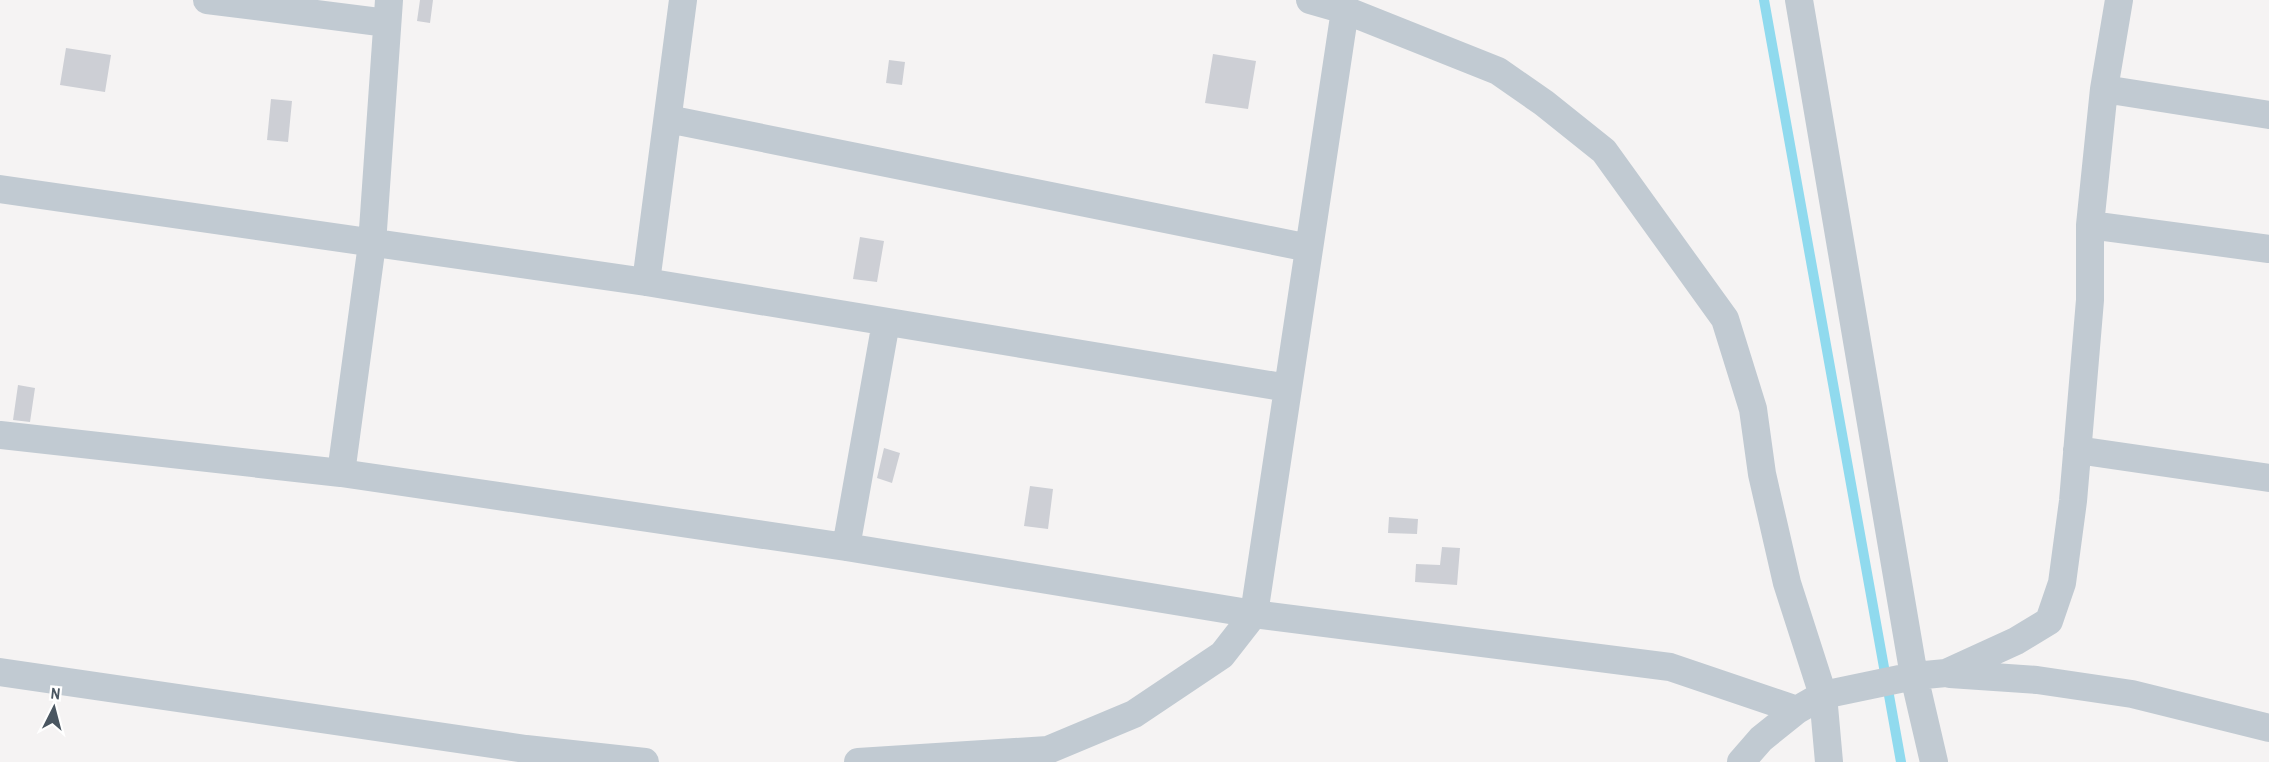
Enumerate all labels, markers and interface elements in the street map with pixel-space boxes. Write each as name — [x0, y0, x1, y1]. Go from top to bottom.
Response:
north arrow — [24, 678, 84, 738]
text: N — [50, 682, 61, 705]

